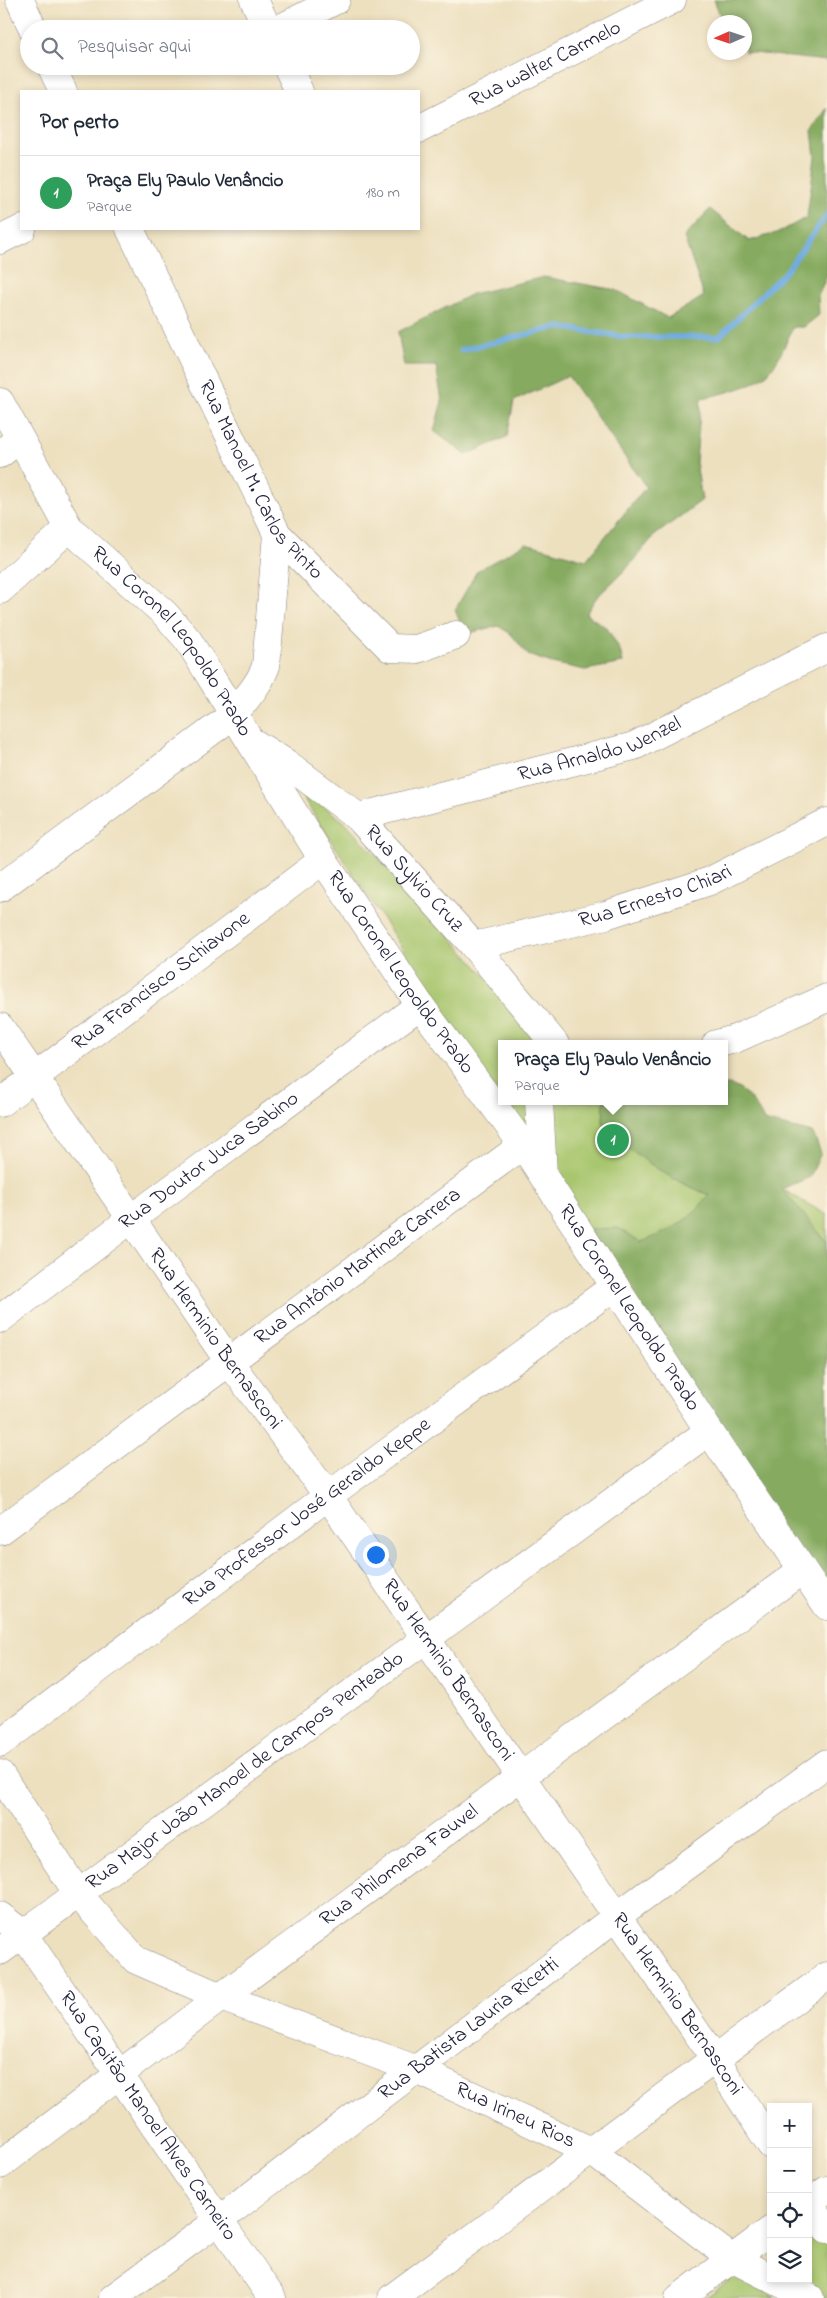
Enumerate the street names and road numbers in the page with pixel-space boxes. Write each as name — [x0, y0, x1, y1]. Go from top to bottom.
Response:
street label: Rua walter Carmelo — [464, 13, 627, 116]
street label: Rua Manoel M. Carlos Pinto — [190, 375, 330, 587]
street label: Rua Coronel Leopoldo Prado — [84, 539, 259, 743]
street label: Rua Arnaldo Wenzel — [515, 709, 687, 790]
street label: Rua Sylvio Cruz — [357, 818, 470, 940]
street label: Rua Ernesto Chiari — [576, 857, 737, 936]
street label: Rua Coronel Leopoldo Prado — [319, 865, 481, 1081]
street label: Rua Francisco Schiavone — [66, 904, 257, 1059]
street label: Rua Doutor Juca Sabino — [113, 1084, 305, 1238]
street label: Rua Antônio Martinez Carrera — [248, 1180, 468, 1353]
street label: Rua Coronel Leopoldo Prado — [551, 1199, 707, 1417]
street label: Rua Herminio Bernasconi — [141, 1242, 289, 1436]
street label: Rua Professor José Geraldo Keppe — [177, 1410, 438, 1615]
street label: Rua Herminio Bernasconi — [374, 1573, 521, 1768]
street label: Rua Major João Manoel de Campos Penteado — [80, 1644, 410, 1898]
street label: Rua Philomena Fauvel — [314, 1797, 485, 1934]
street label: Rua Herminio Bernasconi — [604, 1907, 750, 2102]
street label: Rua Batista Lauria Ricetti — [372, 1950, 566, 2108]
street label: Rua Capitão Manoel Alves Carneiro — [52, 1985, 244, 2247]
street label: Rua Irineu Rios — [450, 2075, 580, 2157]

